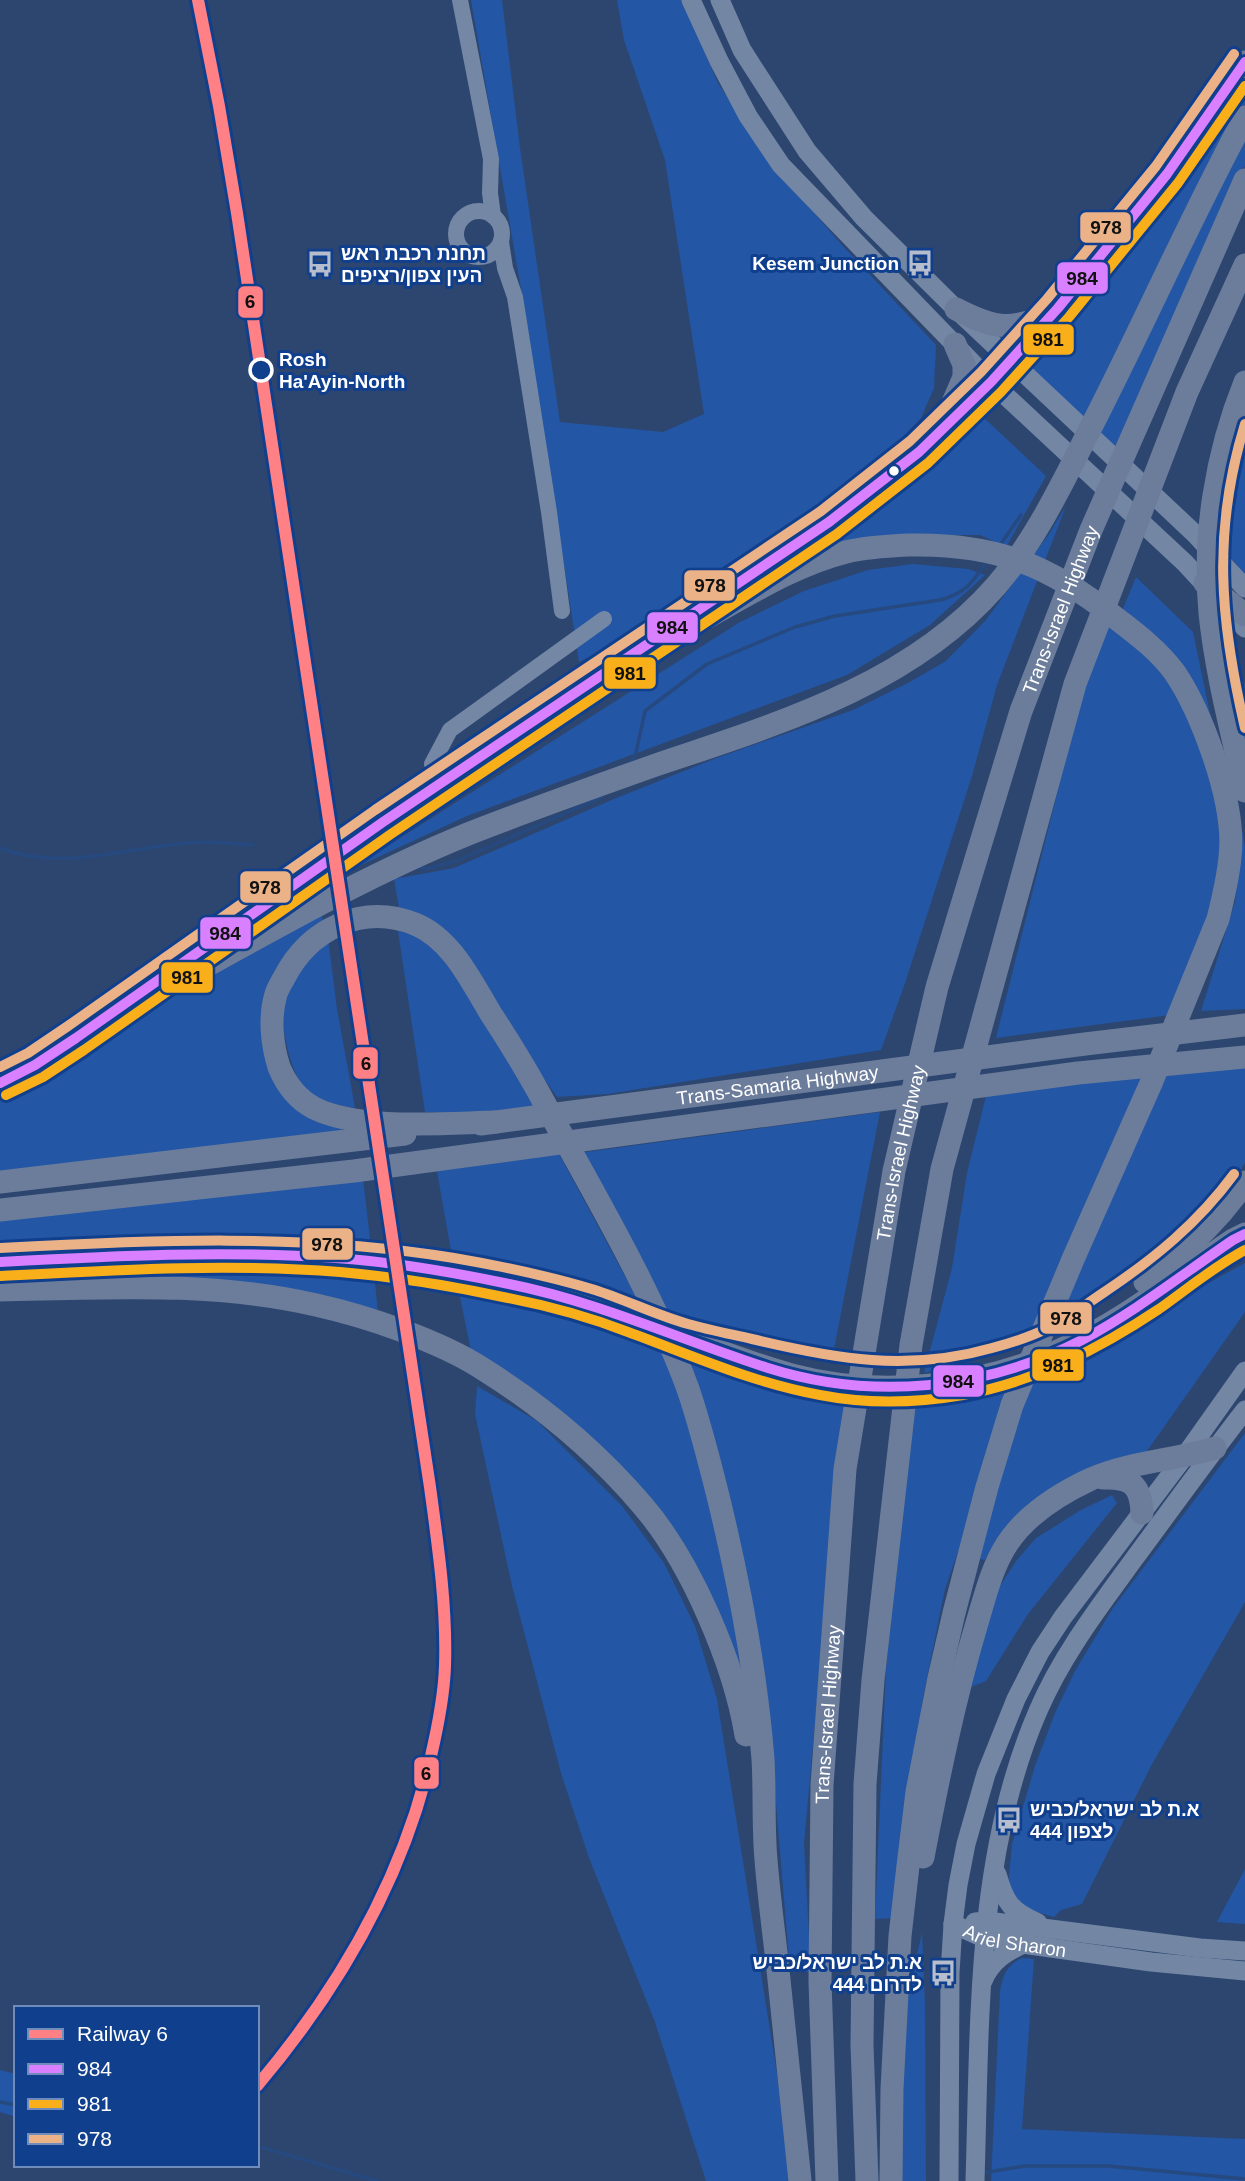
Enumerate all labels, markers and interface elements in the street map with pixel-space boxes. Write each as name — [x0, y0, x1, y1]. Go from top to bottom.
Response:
line badge: 978 — [1079, 211, 1132, 244]
text: 978 — [1090, 217, 1122, 238]
place label: תחנת רכבת ראש העין צפון/רציפים — [341, 243, 486, 286]
bus stop icon: Kesem Junction — [905, 248, 935, 278]
bus stop icon: תחנת רכבת ראש העין צפון/רציפים — [305, 249, 335, 279]
place label: Kesem Junction — [752, 253, 899, 274]
line badge: 984 — [1056, 261, 1109, 295]
text: 984 — [1066, 268, 1098, 289]
line badge: 6 — [237, 285, 264, 319]
text: 6 — [245, 291, 255, 312]
line badge: 981 — [1022, 323, 1075, 356]
text: 981 — [1032, 329, 1064, 350]
place label: Rosh Ha'Ayin-North — [279, 349, 405, 392]
marker: Rosh Ha'Ayin-North — [249, 358, 273, 382]
unlabelled marker — [887, 464, 901, 478]
street label: Trans-Israel Highway — [1018, 522, 1102, 697]
line badge: 978 — [683, 569, 736, 602]
text: 978 — [694, 575, 726, 596]
line badge: 984 — [646, 611, 699, 644]
text: 984 — [656, 617, 688, 638]
line badge: 981 — [603, 656, 657, 690]
text: 981 — [614, 663, 646, 684]
line badge: 978 — [239, 870, 292, 904]
text: 978 — [249, 877, 281, 898]
line badge: 984 — [199, 916, 252, 950]
text: 984 — [209, 923, 241, 944]
line badge: 981 — [160, 961, 214, 994]
text: 981 — [171, 967, 203, 988]
line badge: 6 — [352, 1046, 379, 1080]
text: 6 — [361, 1053, 371, 1074]
street label: Trans-Samaria Highway — [675, 1061, 880, 1108]
street label: Trans-Israel Highway — [872, 1062, 929, 1242]
line badge: 978 — [301, 1227, 354, 1261]
text: 978 — [311, 1234, 343, 1255]
line badge: 978 — [1039, 1301, 1093, 1335]
text: 978 — [1050, 1308, 1082, 1329]
line badge: 981 — [1031, 1348, 1085, 1382]
text: 981 — [1042, 1355, 1074, 1376]
line badge: 984 — [932, 1364, 985, 1398]
text: 984 — [942, 1371, 974, 1392]
street label: Trans-Israel Highway — [811, 1624, 844, 1804]
line badge: 6 — [413, 1756, 440, 1790]
text: 6 — [421, 1763, 431, 1784]
place label: א.ת לב ישראל/כביש 444 לצפון — [1030, 1799, 1200, 1842]
bus stop icon: א.ת לב ישראל/כביש 444 לצפון — [994, 1805, 1024, 1835]
street label: Ariel Sharon — [960, 1920, 1068, 1961]
place label: א.ת לב ישראל/כביש 444 לדרום — [753, 1952, 922, 1995]
bus stop icon: א.ת לב ישראל/כביש 444 לדרום — [928, 1958, 958, 1988]
legend — [14, 2006, 259, 2167]
text: Railway 6 — [77, 2022, 168, 2045]
text: 984 — [77, 2057, 112, 2080]
text: 981 — [77, 2092, 112, 2115]
text: 978 — [77, 2127, 112, 2150]

